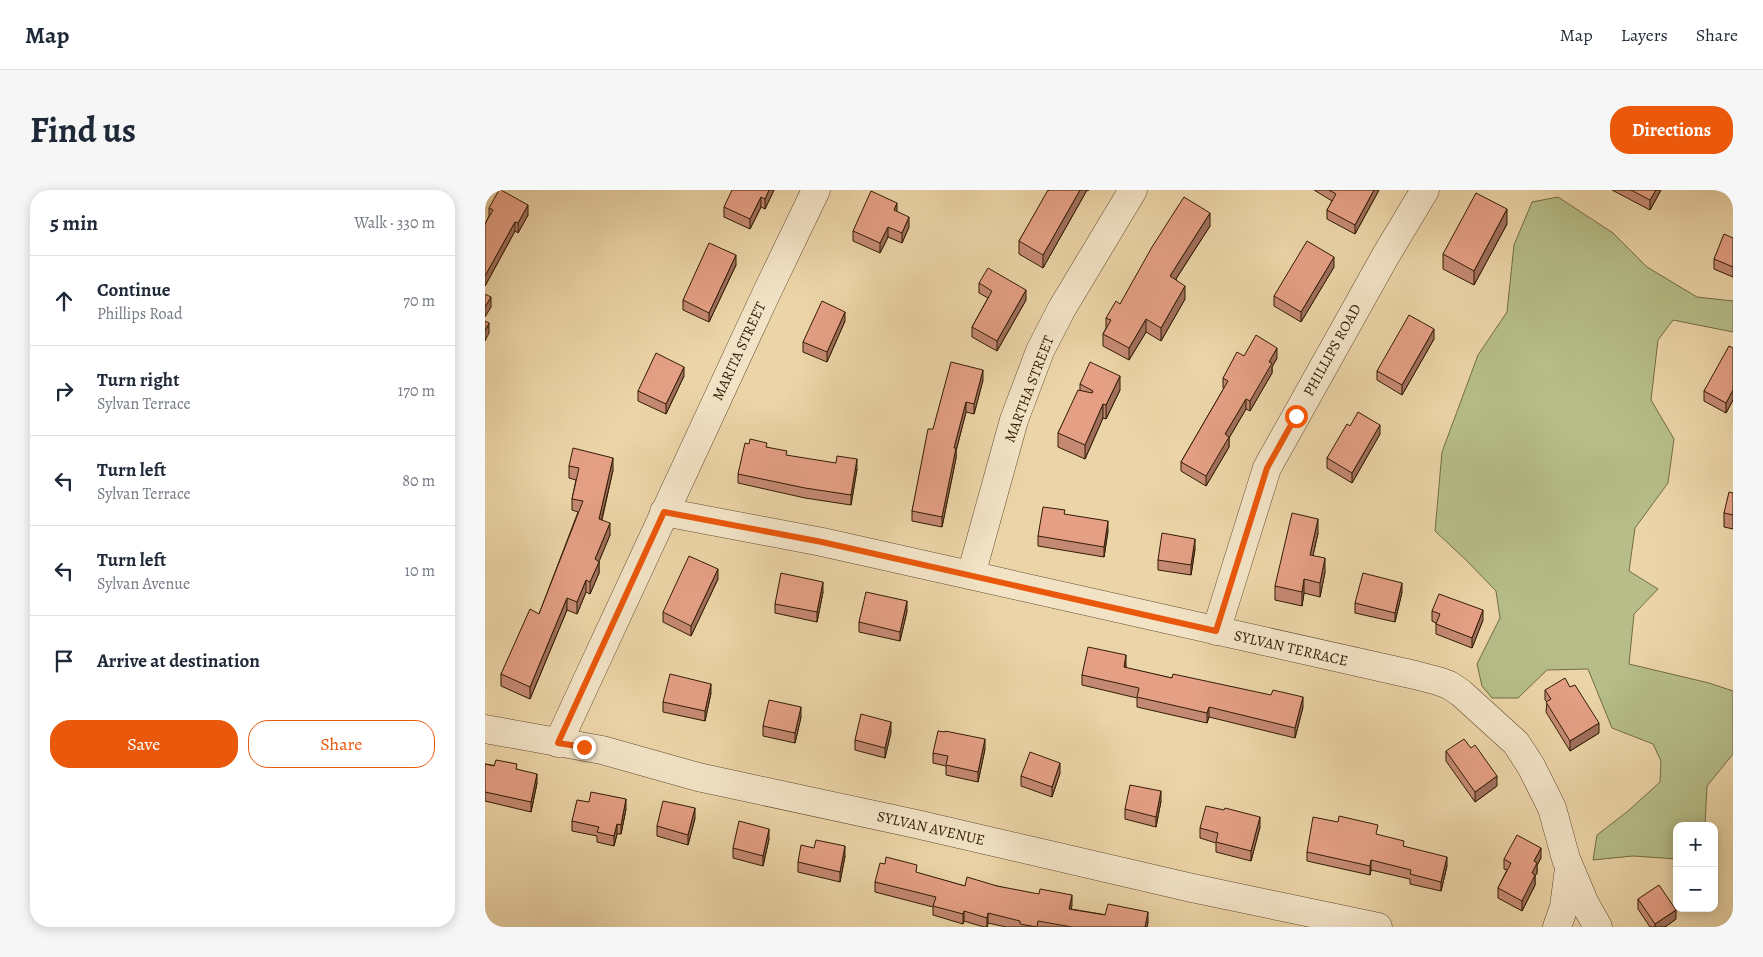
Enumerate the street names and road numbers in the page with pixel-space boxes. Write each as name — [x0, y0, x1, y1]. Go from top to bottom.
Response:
street label: MARITA STREET — [707, 298, 771, 404]
street label: PHILLIPS ROAD — [1298, 300, 1366, 400]
street label: MARTHA STREET — [999, 332, 1059, 445]
street label: SYLVAN TERRACE — [1232, 625, 1350, 671]
street label: SYLVAN AVENUE — [875, 806, 987, 850]

